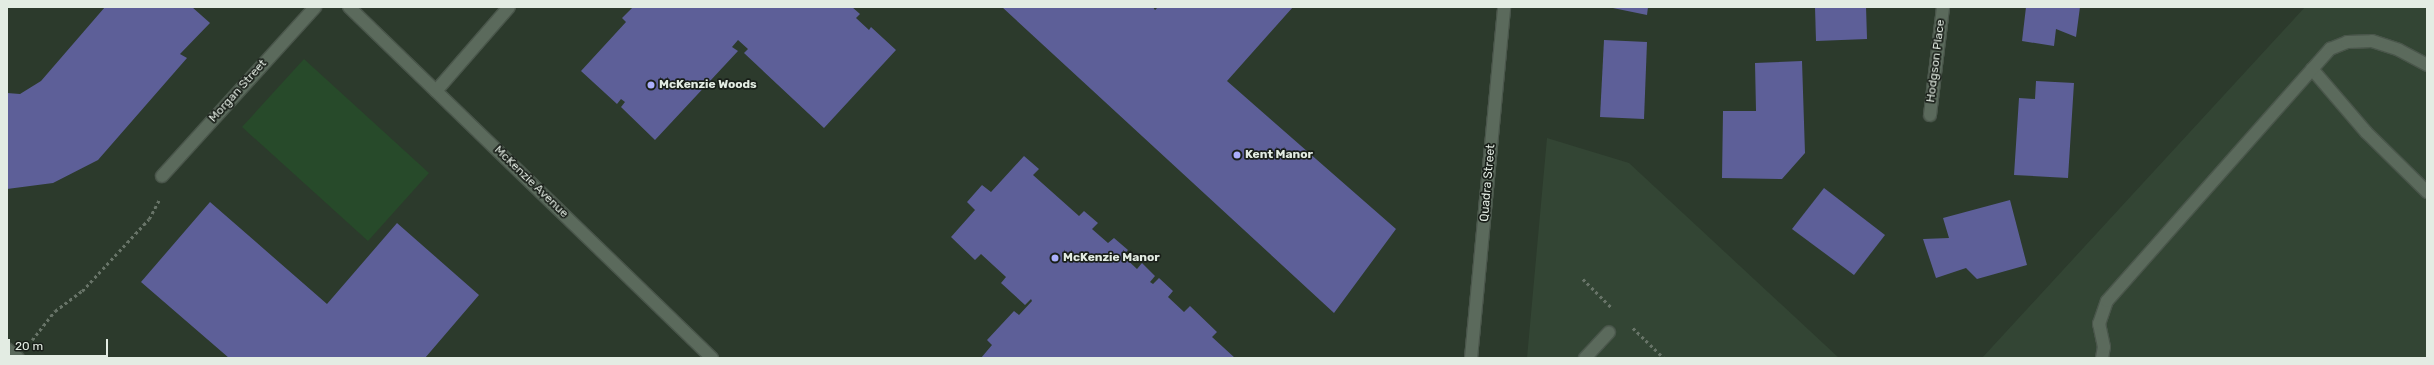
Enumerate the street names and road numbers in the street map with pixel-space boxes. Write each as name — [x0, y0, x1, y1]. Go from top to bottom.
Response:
street label: Hodgson Place — [1924, 19, 1948, 103]
street label: Morgan Street — [206, 57, 270, 125]
street label: McKenzie Avenue — [491, 143, 571, 221]
street label: Quadra Street — [1477, 144, 1499, 222]

